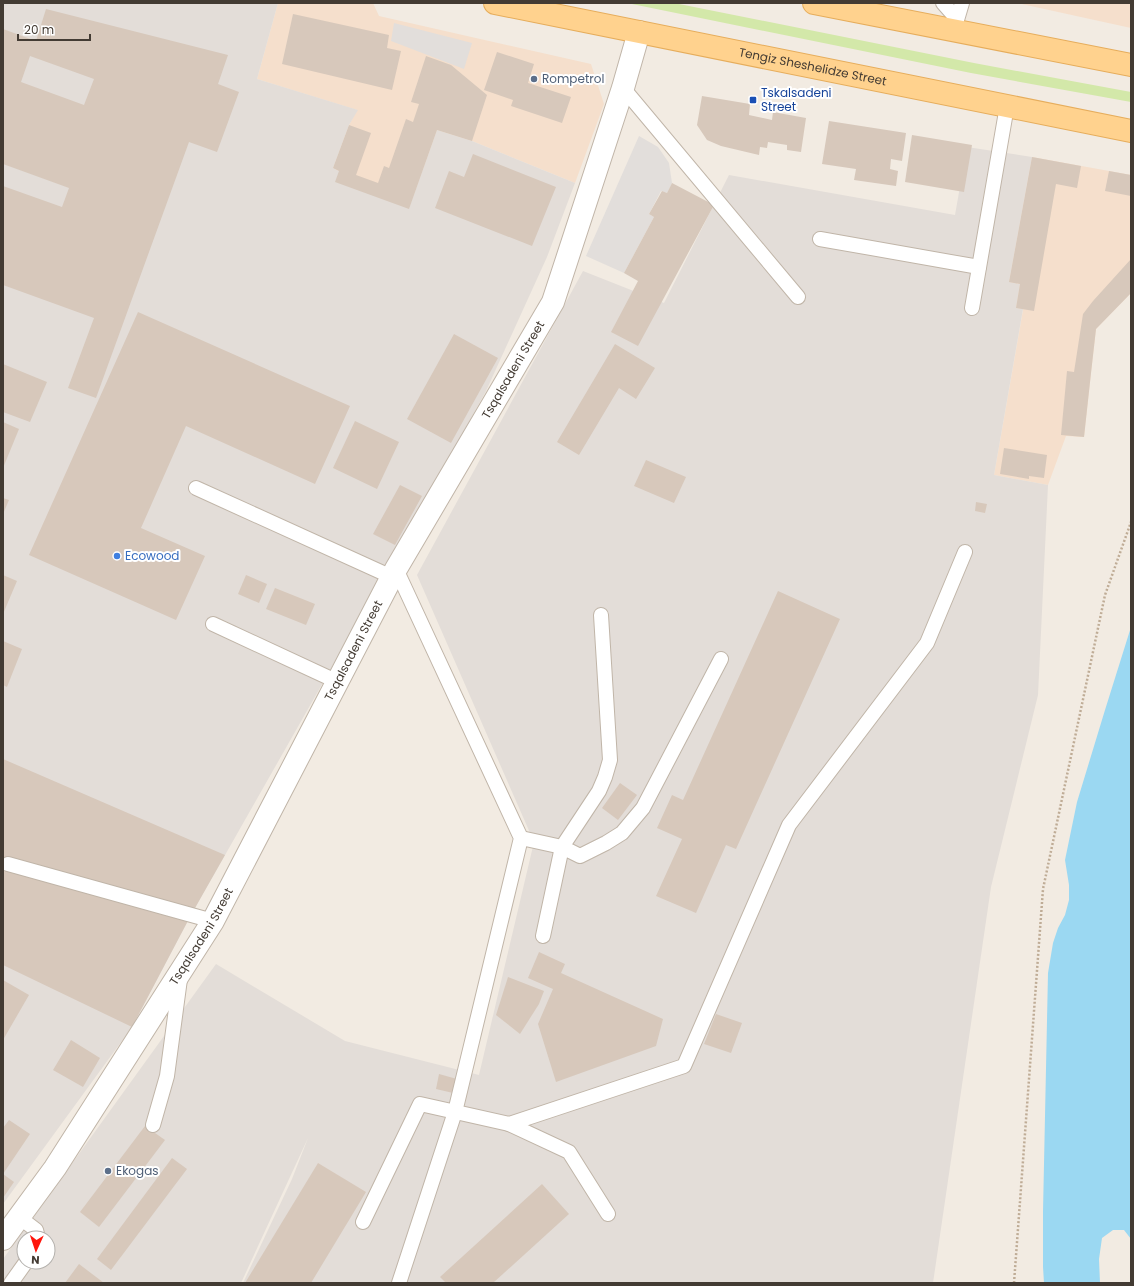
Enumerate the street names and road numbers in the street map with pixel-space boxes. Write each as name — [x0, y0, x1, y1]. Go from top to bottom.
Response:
street label: Tengiz Sheshelidze Street — [737, 43, 888, 90]
street label: Tsqalsadeni Street — [477, 317, 548, 422]
street label: Tsqalsadeni Street — [320, 597, 386, 704]
street label: Tsqalsadeni Street — [165, 885, 237, 988]

